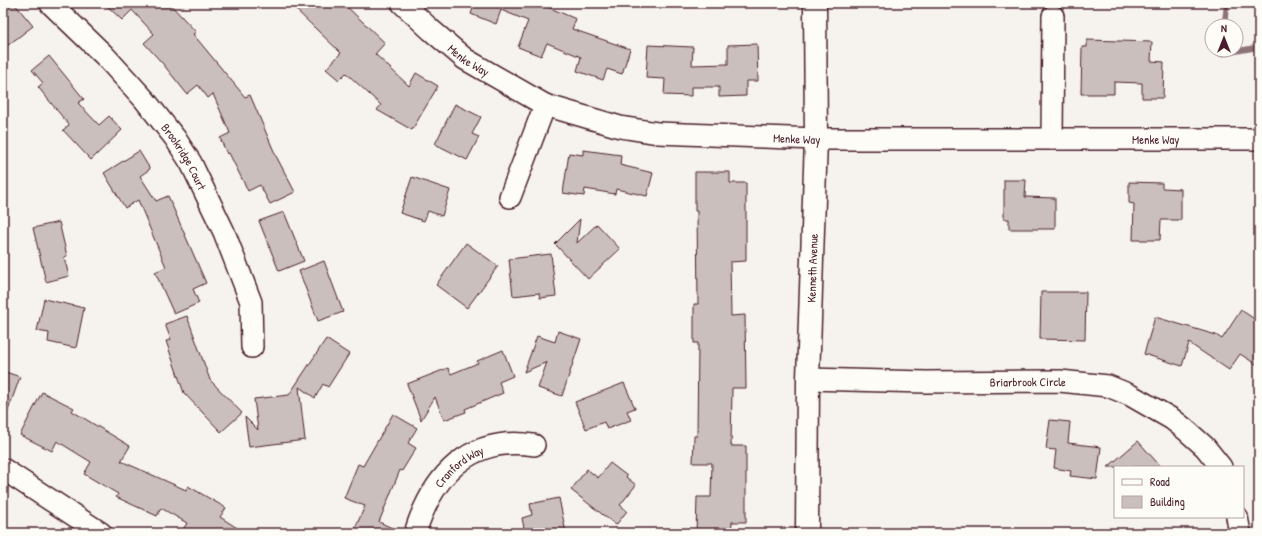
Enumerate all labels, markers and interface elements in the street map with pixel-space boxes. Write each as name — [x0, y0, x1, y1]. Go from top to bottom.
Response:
north arrow — [1204, 18, 1244, 58]
text: N — [1221, 21, 1227, 35]
street label: Menke Way — [444, 40, 493, 80]
street label: Brookridge Court — [158, 119, 211, 193]
street label: Menke Way — [773, 129, 820, 148]
street label: Menke Way — [1132, 131, 1179, 148]
street label: Kenneth Avenue — [802, 233, 821, 303]
street label: Briarbrook Circle — [990, 372, 1067, 390]
street label: Cranford Way — [430, 441, 486, 491]
legend — [1114, 466, 1244, 518]
text: Road — [1150, 473, 1170, 490]
text: Building — [1150, 493, 1185, 510]

